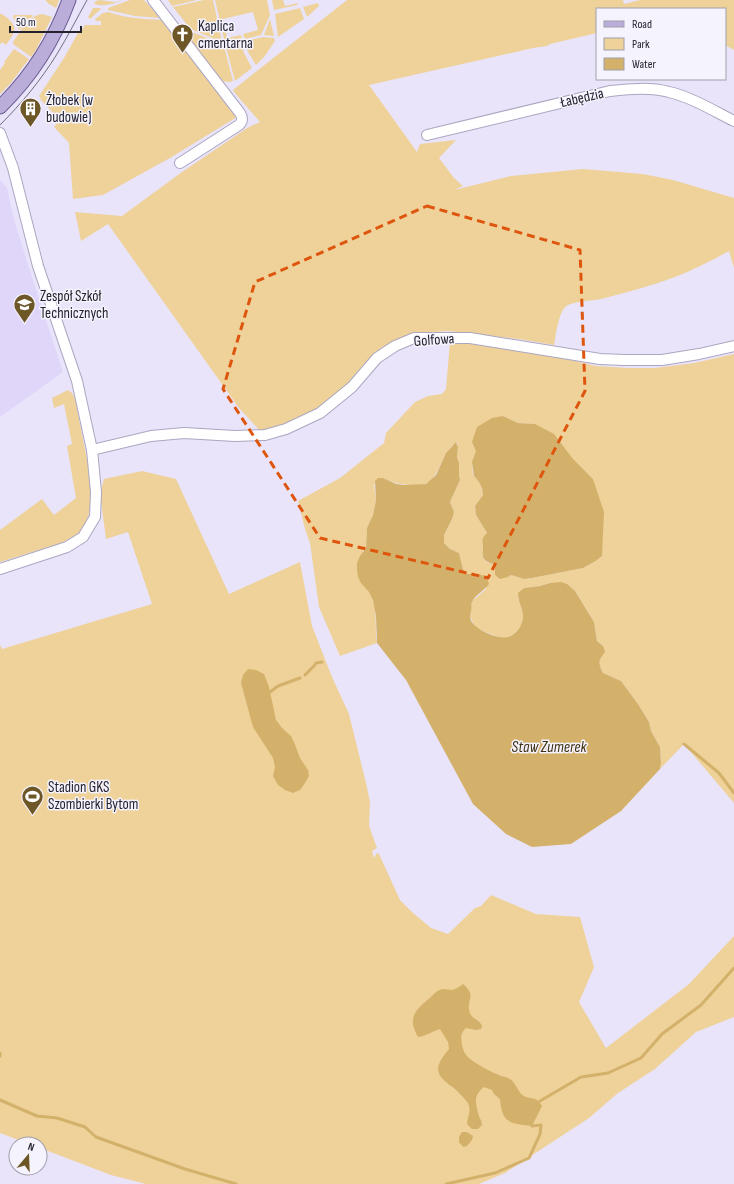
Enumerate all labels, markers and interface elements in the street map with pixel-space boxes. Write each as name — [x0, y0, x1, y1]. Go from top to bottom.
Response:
scale bar — [10, 8, 81, 34]
legend — [596, 8, 726, 80]
text: 50 m — [16, 15, 36, 30]
place label: Kaplica cmentarna — [198, 17, 253, 53]
text: Road — [632, 17, 652, 32]
church icon: Kaplica cmentarna — [169, 22, 195, 55]
text: Park — [632, 37, 650, 52]
text: Water — [632, 57, 656, 72]
street label: Łabędzia — [558, 84, 606, 112]
place label: Żłobek (w budowie) — [46, 91, 94, 127]
building icon: Żłobek (w budowie) — [18, 96, 44, 129]
place label: Zespół Szkół Technicznych — [40, 287, 109, 323]
school or university icon: Zespół Szkół Technicznych — [11, 292, 37, 325]
street label: Golfowa — [413, 329, 455, 351]
water label: Staw Zumerek — [512, 738, 587, 757]
place label: Stadion GKS Szombierki Bytom — [48, 778, 138, 814]
sports icon: Stadion GKS Szombierki Bytom — [20, 783, 46, 816]
north arrow — [8, 1136, 48, 1176]
text: N — [26, 1140, 36, 1154]

